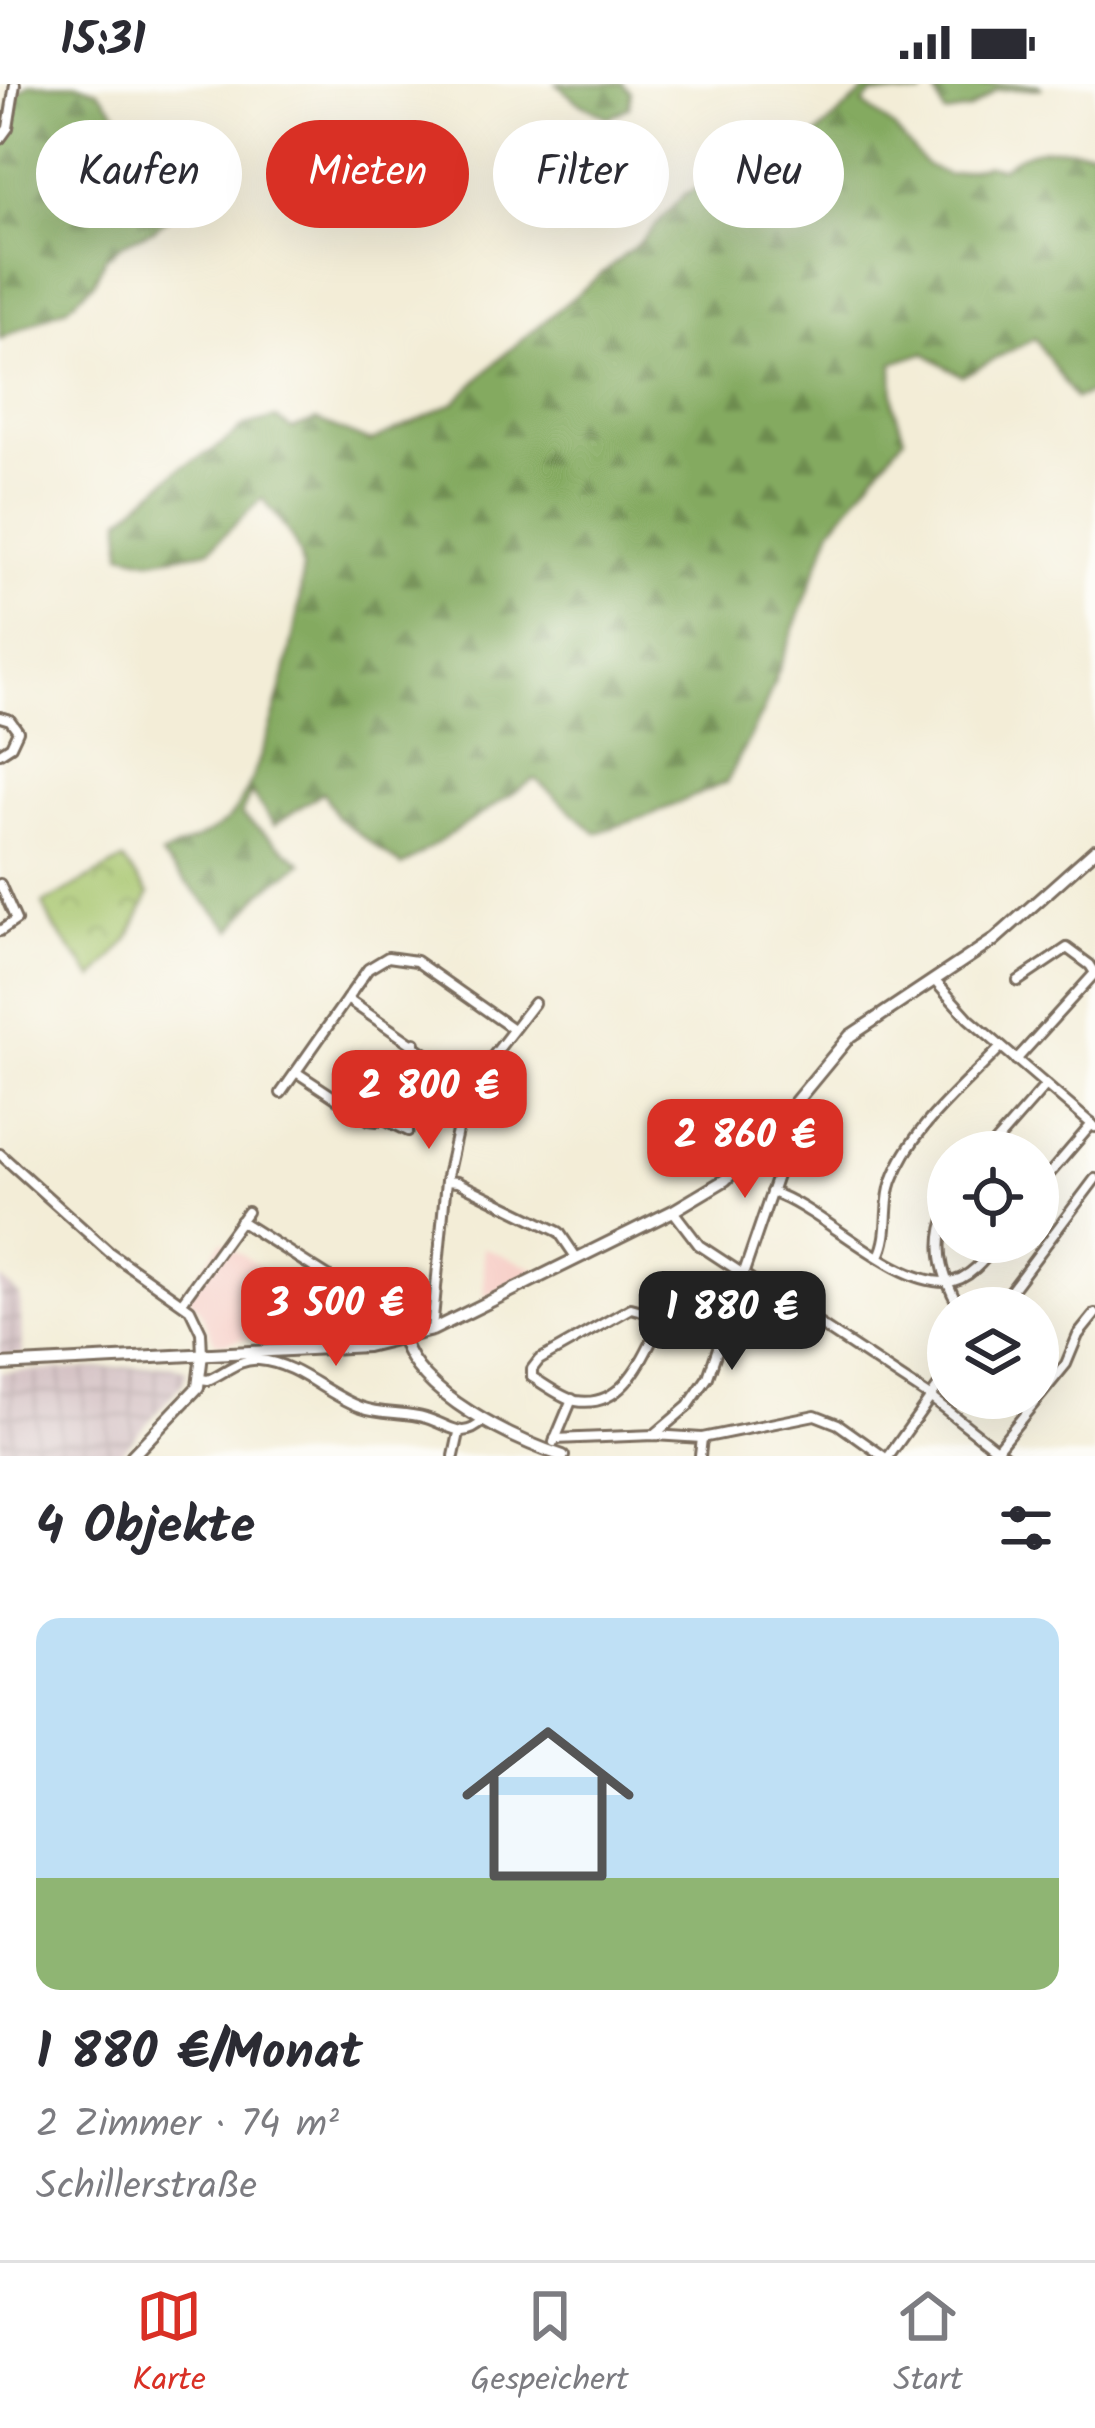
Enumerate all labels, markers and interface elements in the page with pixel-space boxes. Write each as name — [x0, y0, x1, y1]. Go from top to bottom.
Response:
text: 15:31 — [60, 6, 146, 78]
chip: Kaufen — [36, 120, 242, 228]
chip: Mieten — [266, 120, 469, 228]
chip: Filter — [493, 120, 669, 228]
chip: Neu — [693, 120, 844, 228]
pin: 2 800 € — [318, 1050, 540, 1152]
text: 2 800 € — [359, 1058, 499, 1120]
pin: 2 860 € — [634, 1099, 856, 1201]
text: 2 860 € — [674, 1107, 816, 1169]
map controls — [927, 1131, 1059, 1419]
button: locate — [927, 1131, 1059, 1263]
pin: 3 500 € — [225, 1267, 447, 1369]
pin: 1 880 € — [621, 1271, 843, 1373]
text: 3 500 € — [268, 1275, 404, 1337]
text: 1 880 € — [666, 1279, 798, 1341]
button: layers — [927, 1287, 1059, 1419]
text: 4 Objekte — [36, 1488, 255, 1569]
icon: filters — [993, 1495, 1059, 1561]
icon: home — [440, 1696, 656, 1912]
text: 1 880 €/Monat — [36, 2014, 363, 2095]
text: 2 Zimmer · 74 m² — [36, 2095, 339, 2157]
text: Schillerstraße — [36, 2157, 257, 2219]
tab: Karte — [132, 2283, 206, 2408]
tab: Gespeichert — [470, 2283, 629, 2408]
tab: Start — [893, 2283, 963, 2408]

